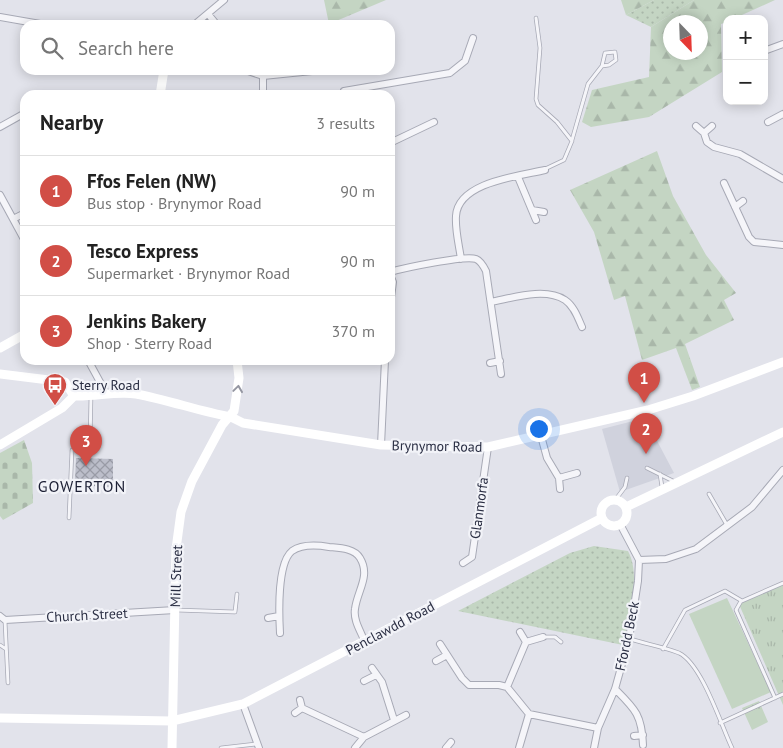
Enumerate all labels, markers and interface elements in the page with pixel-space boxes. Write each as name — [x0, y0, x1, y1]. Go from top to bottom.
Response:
north arrow — [663, 15, 708, 60]
map controls — [723, 15, 768, 105]
button: + — [723, 15, 768, 60]
search box — [20, 20, 395, 75]
icon: search — [38, 34, 66, 62]
text: Search here — [78, 36, 174, 60]
button: − — [723, 60, 768, 105]
text: Nearby — [40, 109, 103, 136]
text: 3 results — [316, 113, 375, 133]
text: Ffos Felen (NW) — [87, 169, 217, 193]
text: 1 — [51, 181, 61, 201]
text: 90 m — [340, 181, 375, 201]
text: Bus stop · Brynymor Road — [87, 193, 262, 213]
text: Tesco Express — [87, 239, 198, 263]
text: 2 — [51, 251, 61, 271]
text: 90 m — [340, 251, 375, 271]
text: Supermarket · Brynymor Road — [87, 263, 290, 283]
text: Jenkins Bakery — [87, 309, 206, 333]
text: 3 — [51, 321, 61, 341]
text: 370 m — [332, 321, 375, 341]
text: Shop · Sterry Road — [87, 333, 212, 353]
pin: 1 — [628, 362, 660, 403]
bus stop icon: Sterry Road — [42, 372, 68, 406]
place label: Sterry Road — [72, 376, 140, 394]
one-way arrow — [232, 384, 242, 393]
pin: 2 — [630, 413, 662, 454]
your location — [526, 416, 552, 442]
pin: 3 — [70, 425, 102, 466]
street label: Brynymor Road — [392, 436, 482, 456]
district label: GOWERTON — [38, 476, 126, 496]
street label: Glanmorfa — [466, 476, 492, 540]
street label: Mill Street — [166, 544, 186, 608]
street label: Penclawdd Road — [342, 597, 438, 659]
street label: Ffordd Beck — [611, 599, 643, 672]
street label: Church Street — [46, 604, 128, 626]

